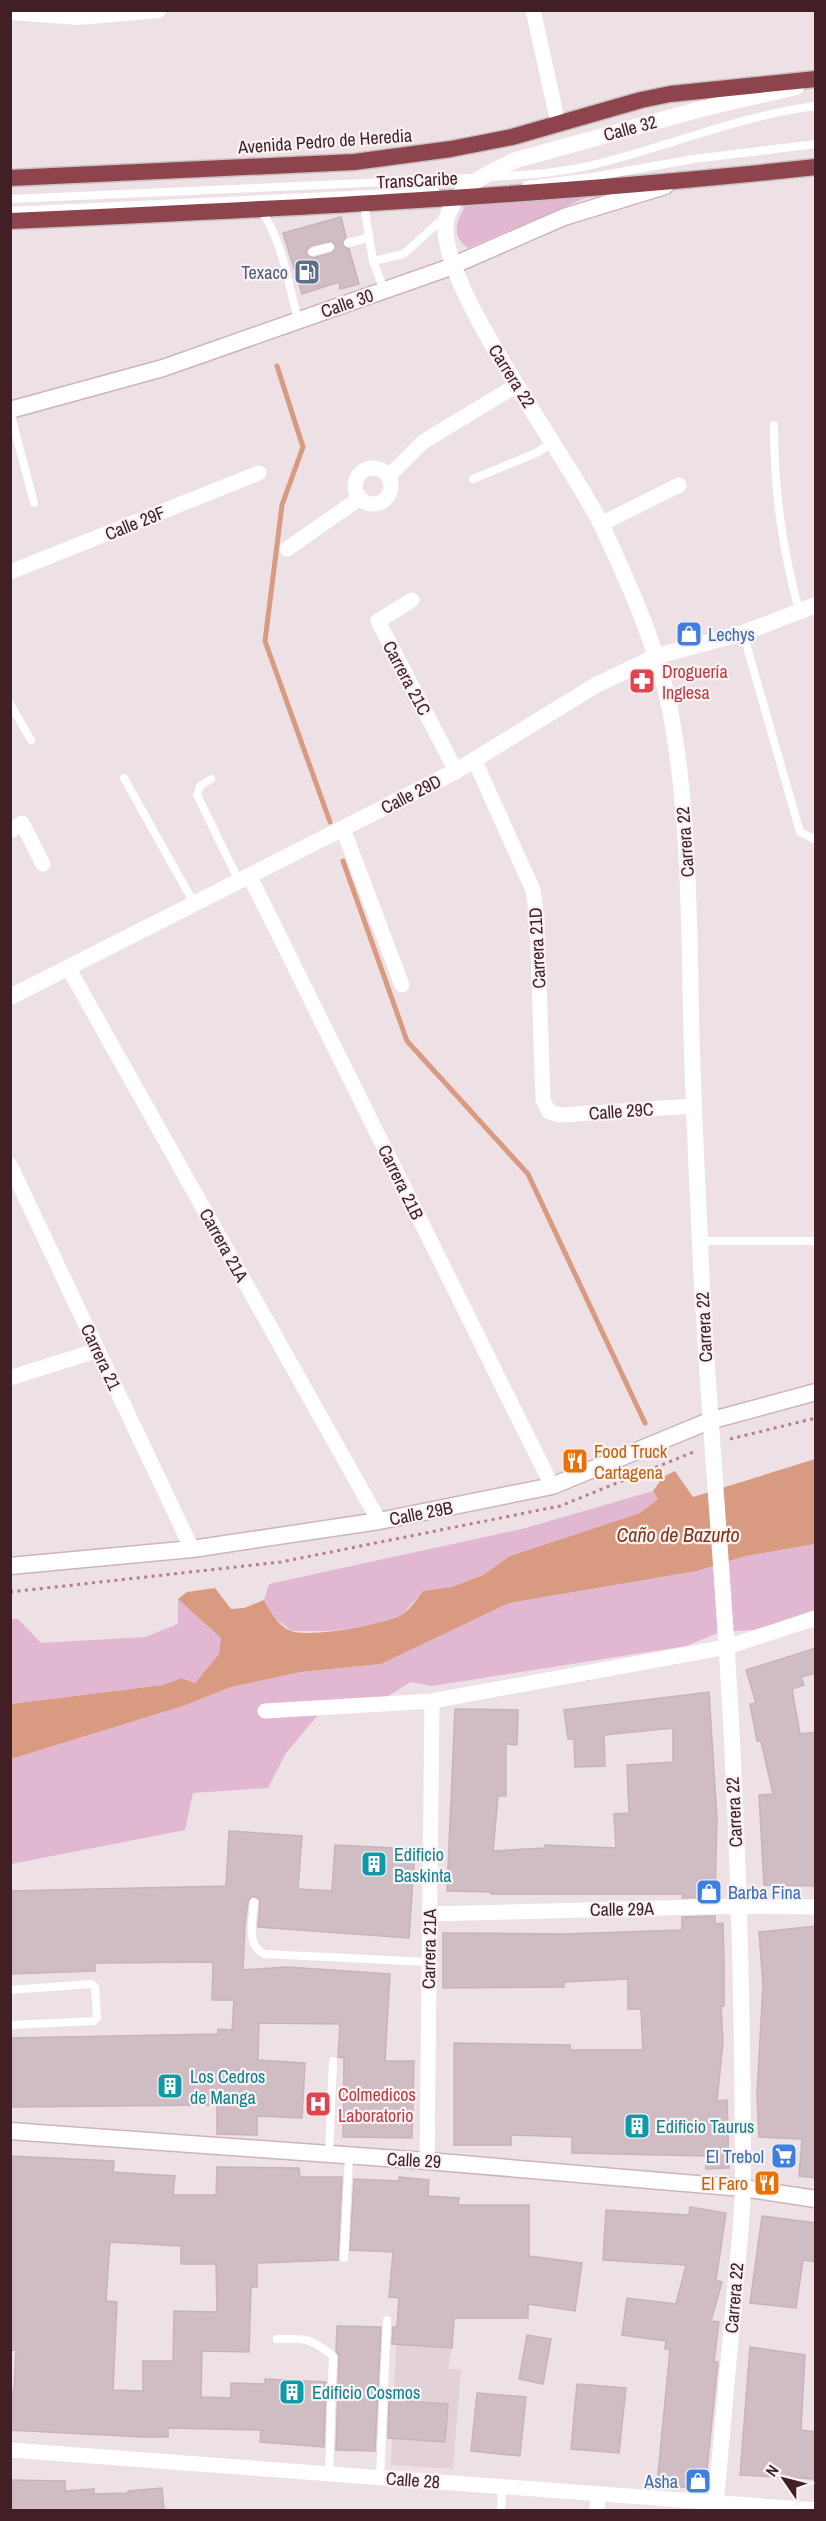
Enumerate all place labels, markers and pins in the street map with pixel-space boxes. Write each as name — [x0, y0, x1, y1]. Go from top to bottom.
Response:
fuel station icon: Texaco — [292, 257, 322, 287]
place label: Texaco — [241, 260, 288, 285]
shop icon: Lechys — [674, 619, 704, 649]
place label: Lechys — [708, 622, 755, 647]
place label: Droguería Inglesa — [662, 659, 728, 705]
pharmacy icon: Droguería Inglesa — [627, 666, 657, 696]
place label: Food Truck Cartagena — [594, 1439, 668, 1485]
restaurant icon: Food Truck Cartagena — [560, 1446, 590, 1476]
place label: Edificio Baskinta — [394, 1842, 451, 1888]
building icon: Edificio Baskinta — [359, 1849, 389, 1879]
shop icon: Barba Fina — [694, 1877, 724, 1907]
place label: Barba Fina — [728, 1880, 801, 1905]
place label: Los Cedros de Manga — [190, 2064, 265, 2110]
building icon: Los Cedros de Manga — [155, 2071, 185, 2101]
place label: Colmedicos Laboratorio — [338, 2082, 416, 2128]
hospital icon: Colmedicos Laboratorio — [303, 2089, 333, 2119]
building icon: Edificio Taurus — [622, 2111, 652, 2141]
place label: Edificio Taurus — [656, 2114, 755, 2139]
supermarket icon: El Trebol — [769, 2141, 799, 2171]
place label: El Trebol — [706, 2144, 764, 2169]
restaurant icon: El Faro — [752, 2168, 782, 2198]
place label: El Faro — [701, 2171, 748, 2196]
building icon: Edificio Cosmos — [277, 2377, 307, 2407]
place label: Edificio Cosmos — [312, 2380, 420, 2405]
shop icon: Asha — [683, 2466, 713, 2496]
place label: Asha — [643, 2469, 678, 2494]

